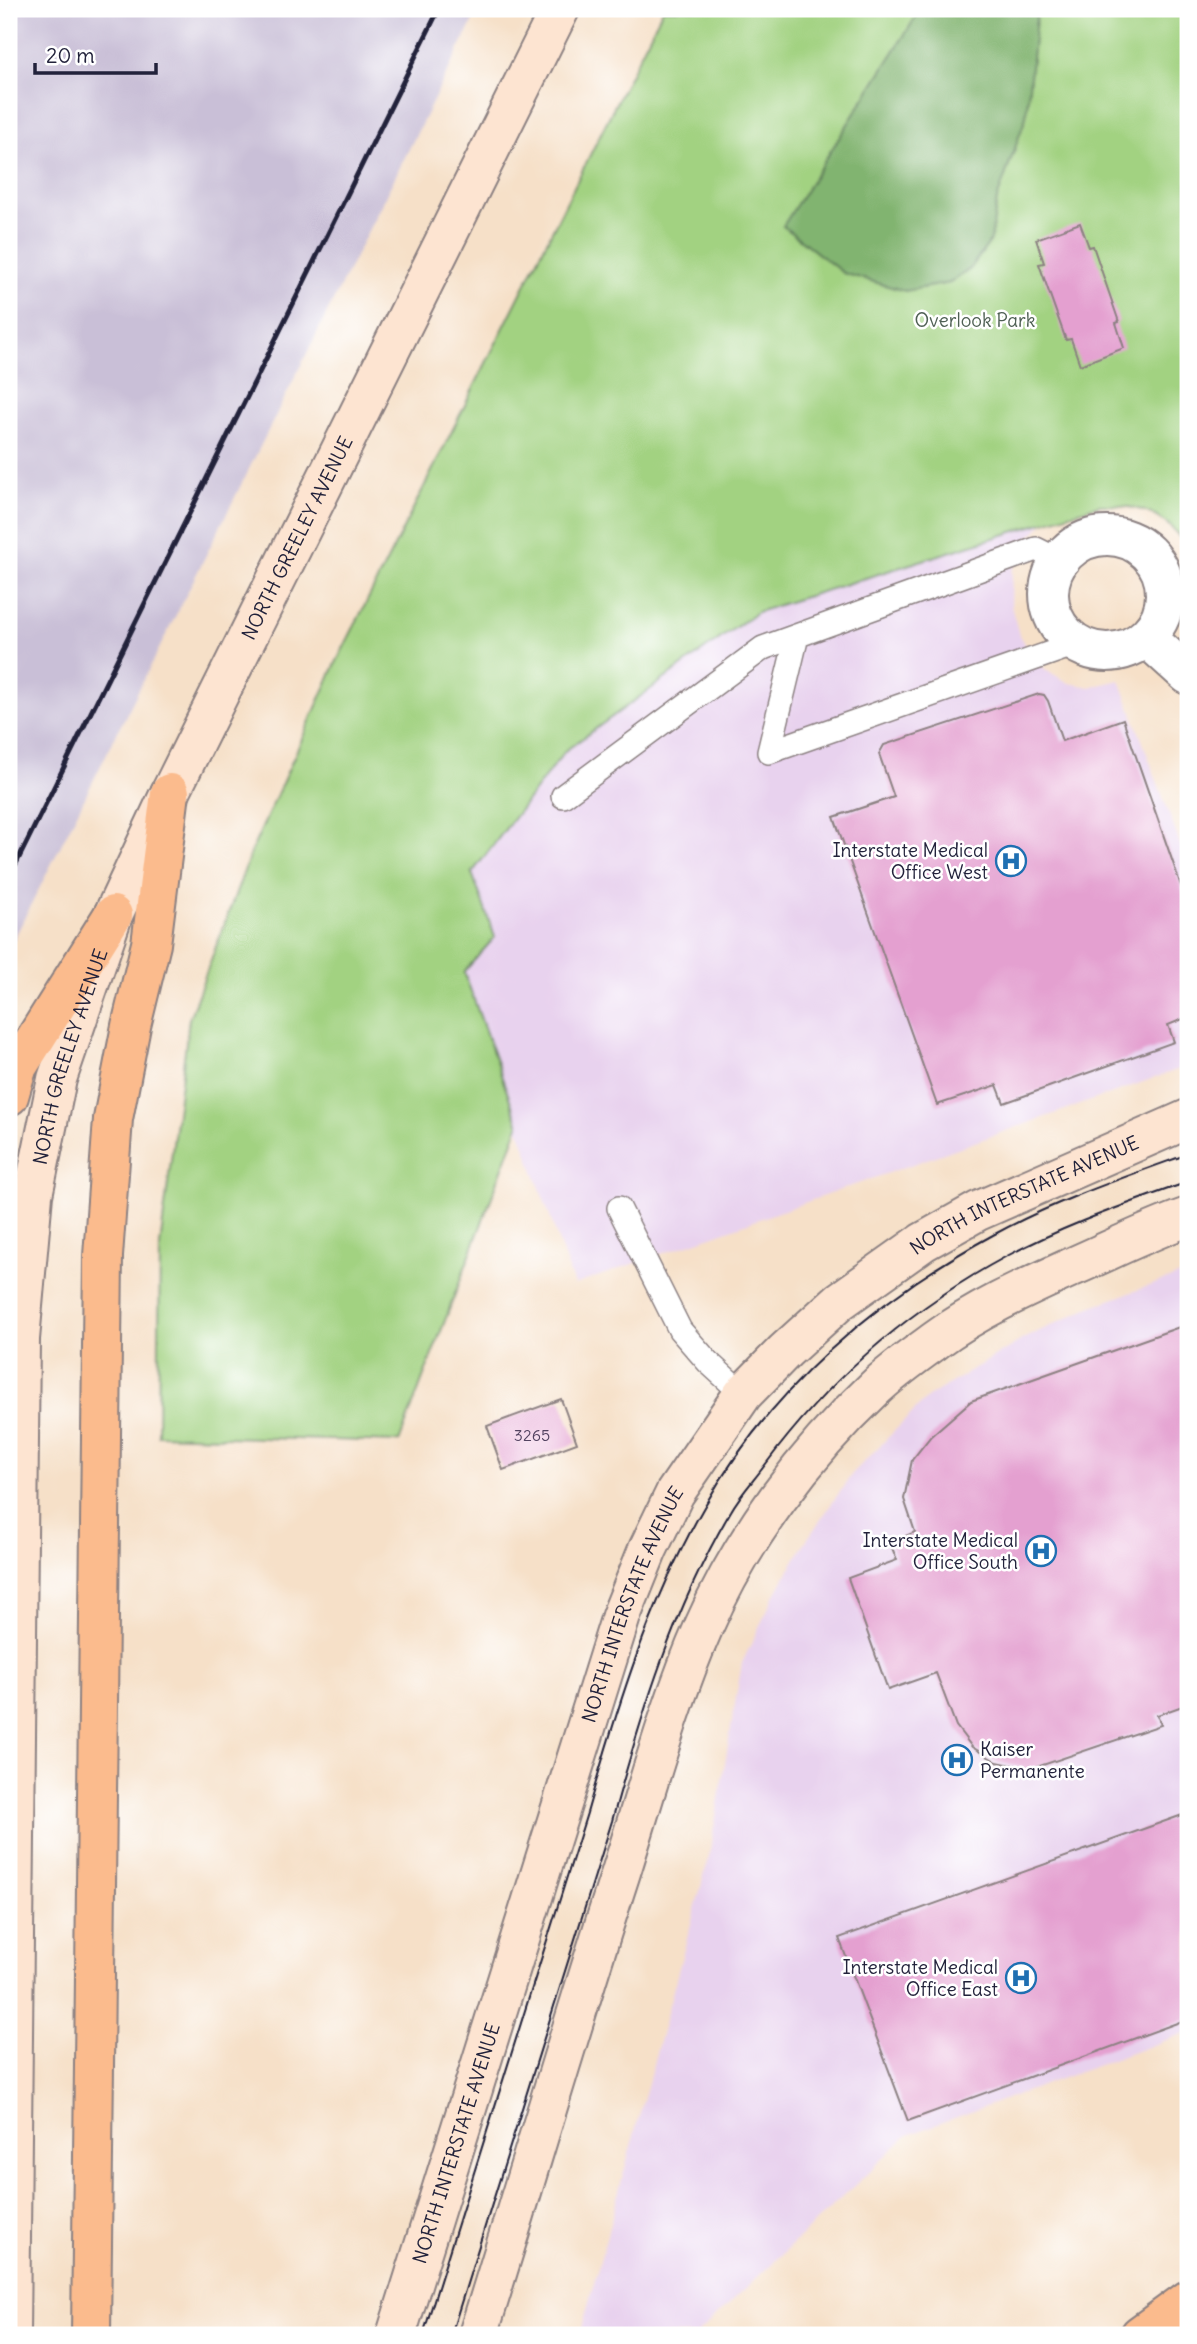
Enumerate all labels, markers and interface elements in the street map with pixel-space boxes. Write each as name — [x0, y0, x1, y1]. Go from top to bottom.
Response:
scale bar — [35, 32, 156, 76]
text: 20 m — [46, 42, 95, 69]
park label: Overlook Park — [915, 308, 1036, 332]
street label: NORTH GREELEY AVENUE — [236, 432, 358, 644]
place label: Interstate Medical Office West — [832, 838, 988, 884]
hospital icon: Interstate Medical Office West — [994, 844, 1028, 878]
street label: NORTH GREELEY AVENUE — [28, 945, 113, 1167]
street label: NORTH INTERSTATE AVENUE — [905, 1130, 1142, 1260]
house number: 3265 — [514, 1425, 550, 1445]
street label: NORTH INTERSTATE AVENUE — [576, 1481, 688, 1725]
place label: Interstate Medical Office South — [862, 1528, 1018, 1574]
hospital icon: Interstate Medical Office South — [1024, 1534, 1058, 1568]
place label: Kaiser Permanente — [980, 1737, 1085, 1783]
hospital icon: Kaiser Permanente — [940, 1743, 974, 1777]
place label: Interstate Medical Office East — [842, 1955, 998, 2001]
hospital icon: Interstate Medical Office East — [1004, 1961, 1038, 1995]
street label: NORTH INTERSTATE AVENUE — [407, 2020, 505, 2267]

